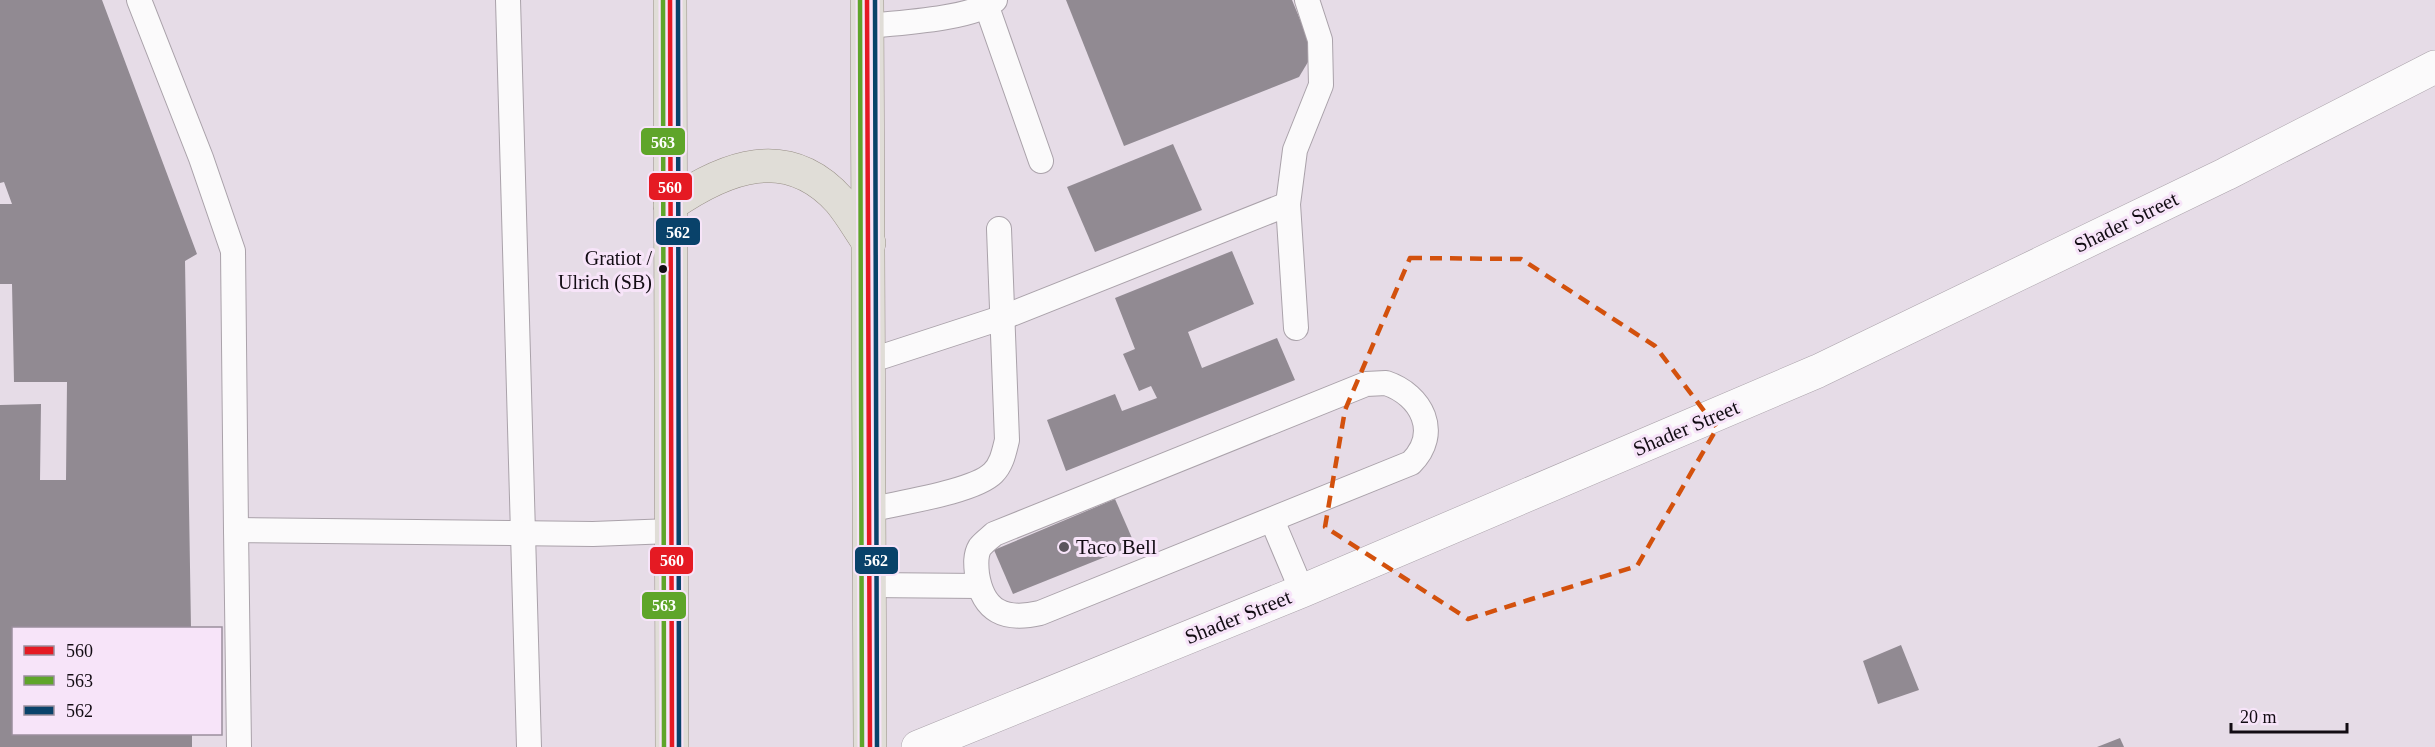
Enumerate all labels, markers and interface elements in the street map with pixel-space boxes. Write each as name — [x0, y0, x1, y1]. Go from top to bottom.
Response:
line badge: 563 — [640, 127, 686, 156]
text: 563 — [651, 134, 675, 151]
line badge: 560 — [648, 172, 693, 201]
text: 560 — [658, 179, 682, 196]
street label: Shader Street — [2070, 186, 2182, 257]
line badge: 562 — [655, 217, 701, 246]
text: 562 — [666, 224, 690, 241]
place label: Gratiot / Ulrich (SB) — [558, 247, 652, 294]
marker: Gratiot / Ulrich (SB) — [657, 263, 669, 275]
street label: Shader Street — [1630, 395, 1743, 461]
place label: Taco Bell — [1076, 535, 1157, 559]
marker: Taco Bell — [1057, 540, 1071, 554]
line badge: 560 — [649, 546, 694, 575]
line badge: 562 — [854, 546, 899, 575]
text: 560 — [660, 552, 684, 569]
text: 562 — [864, 552, 888, 569]
street label: Shader Street — [1181, 585, 1295, 649]
line badge: 563 — [641, 591, 687, 620]
text: 563 — [652, 597, 676, 614]
legend — [12, 627, 222, 735]
text: 560 — [66, 641, 93, 661]
text: 563 — [66, 671, 93, 691]
scale bar — [2231, 696, 2346, 734]
text: 562 — [66, 701, 93, 721]
text: 20 m — [2240, 707, 2277, 727]

